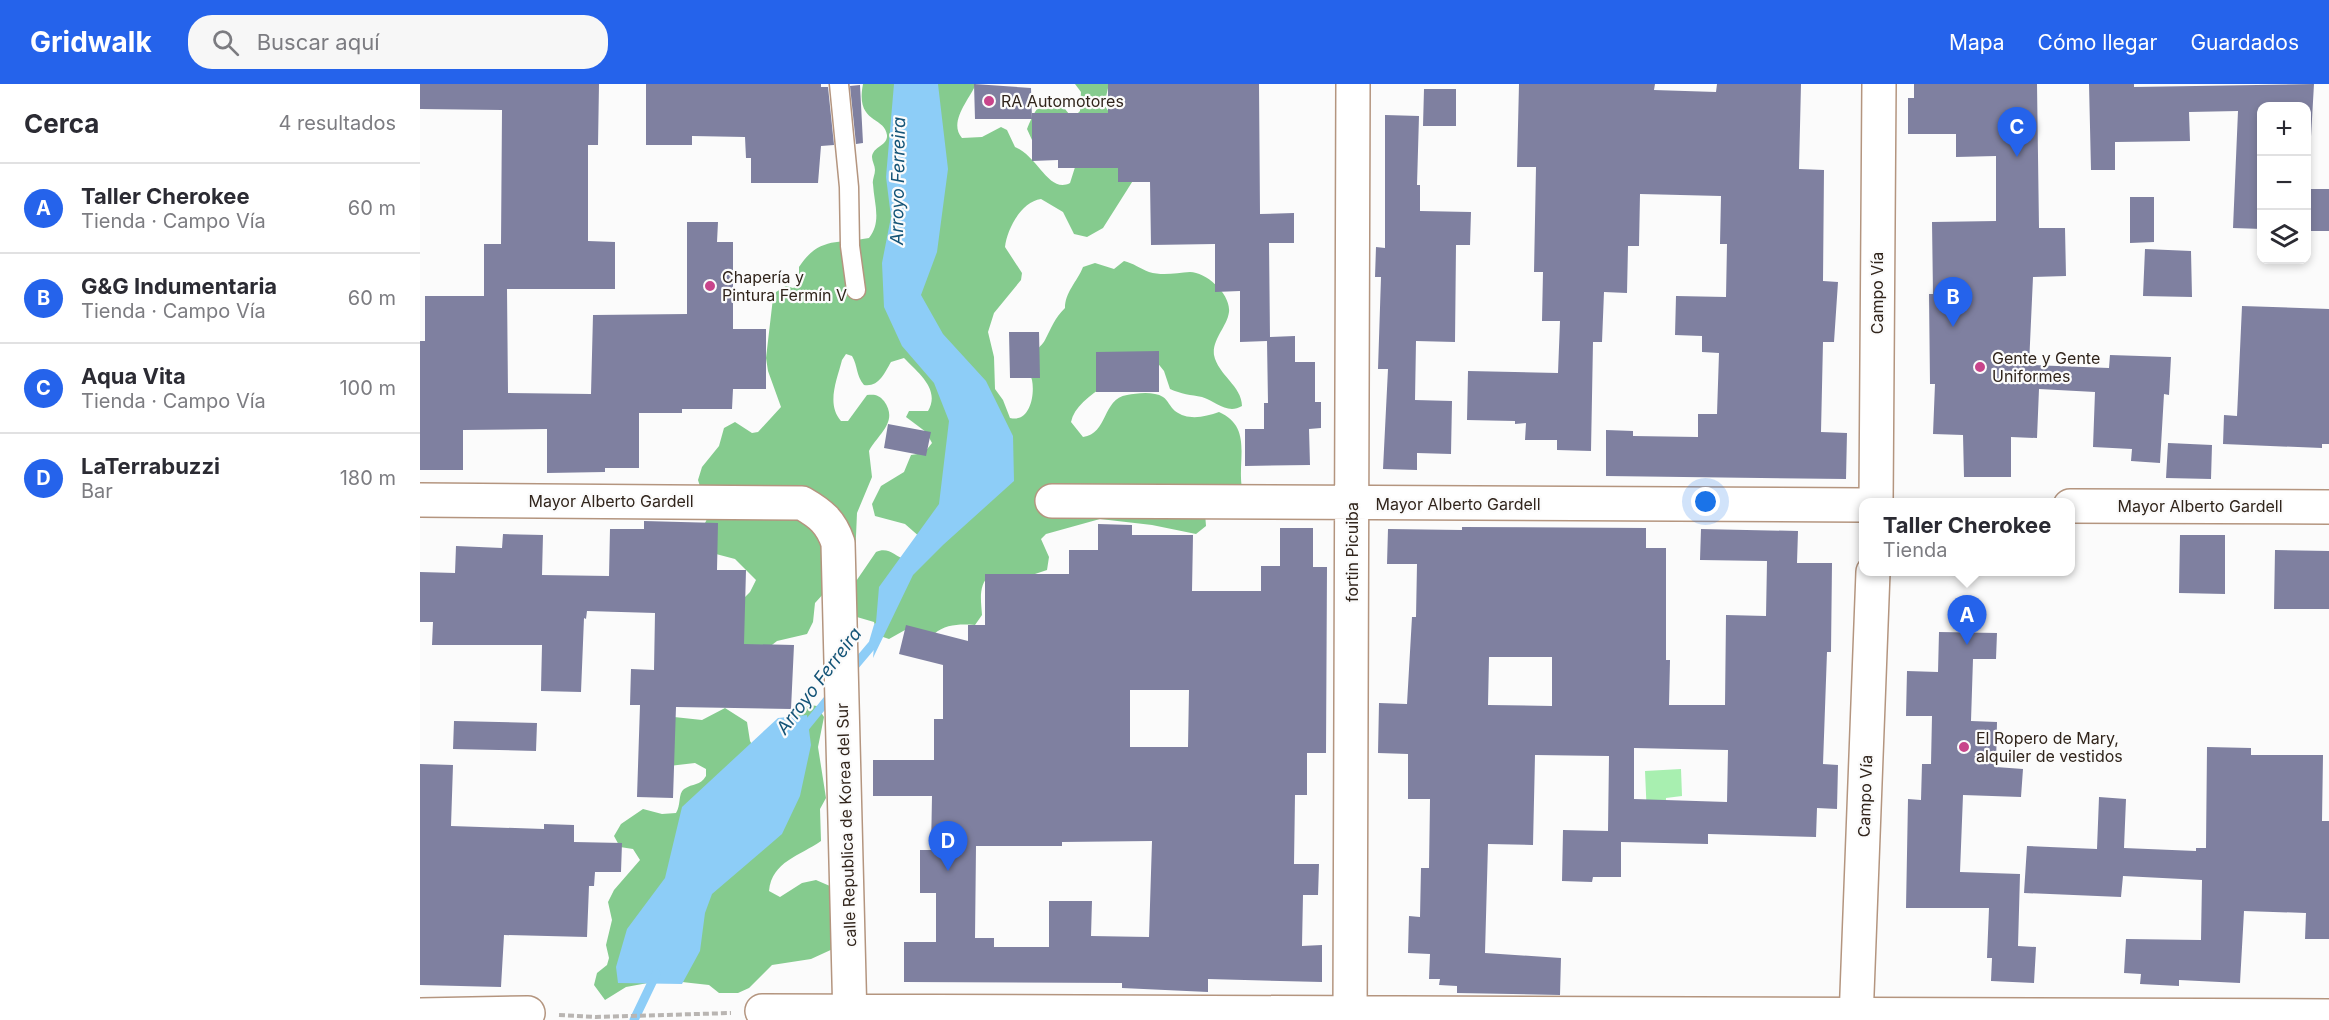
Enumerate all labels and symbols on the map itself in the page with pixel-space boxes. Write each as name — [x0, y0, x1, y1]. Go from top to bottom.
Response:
place label: RA Automotores — [1001, 91, 1124, 111]
marker: RA Automotores — [982, 94, 996, 108]
pin: C — [1998, 107, 2036, 157]
water label: Arroyo Ferreira — [886, 117, 909, 246]
street label: Campo Vía — [1867, 252, 1887, 334]
place label: Chapería y Pintura Fermín V — [722, 267, 847, 305]
pin: B — [1934, 278, 1972, 327]
marker: Chapería y Pintura Fermín V — [703, 279, 717, 293]
place label: Gente y Gente Uniformes — [1992, 348, 2100, 386]
marker: Gente y Gente Uniformes — [1973, 360, 1987, 374]
your location — [1691, 487, 1720, 516]
street label: Mayor Alberto Gardell — [528, 491, 694, 511]
street label: Mayor Alberto Gardell — [1375, 494, 1541, 514]
street label: Mayor Alberto Gardell — [2117, 496, 2283, 516]
street label: fortin Picuiba — [1342, 502, 1362, 602]
pin: A — [1948, 596, 1986, 645]
water label: Arroyo Ferreira — [771, 623, 866, 739]
street label: calle Republica de Korea del Sur — [832, 703, 860, 947]
place label: El Ropero de Mary, alquiler de vestidos — [1976, 728, 2123, 766]
marker: El Ropero de Mary, alquiler de vestidos — [1957, 740, 1971, 754]
street label: Campo Vía — [1854, 754, 1876, 838]
pin: D — [928, 822, 968, 871]

